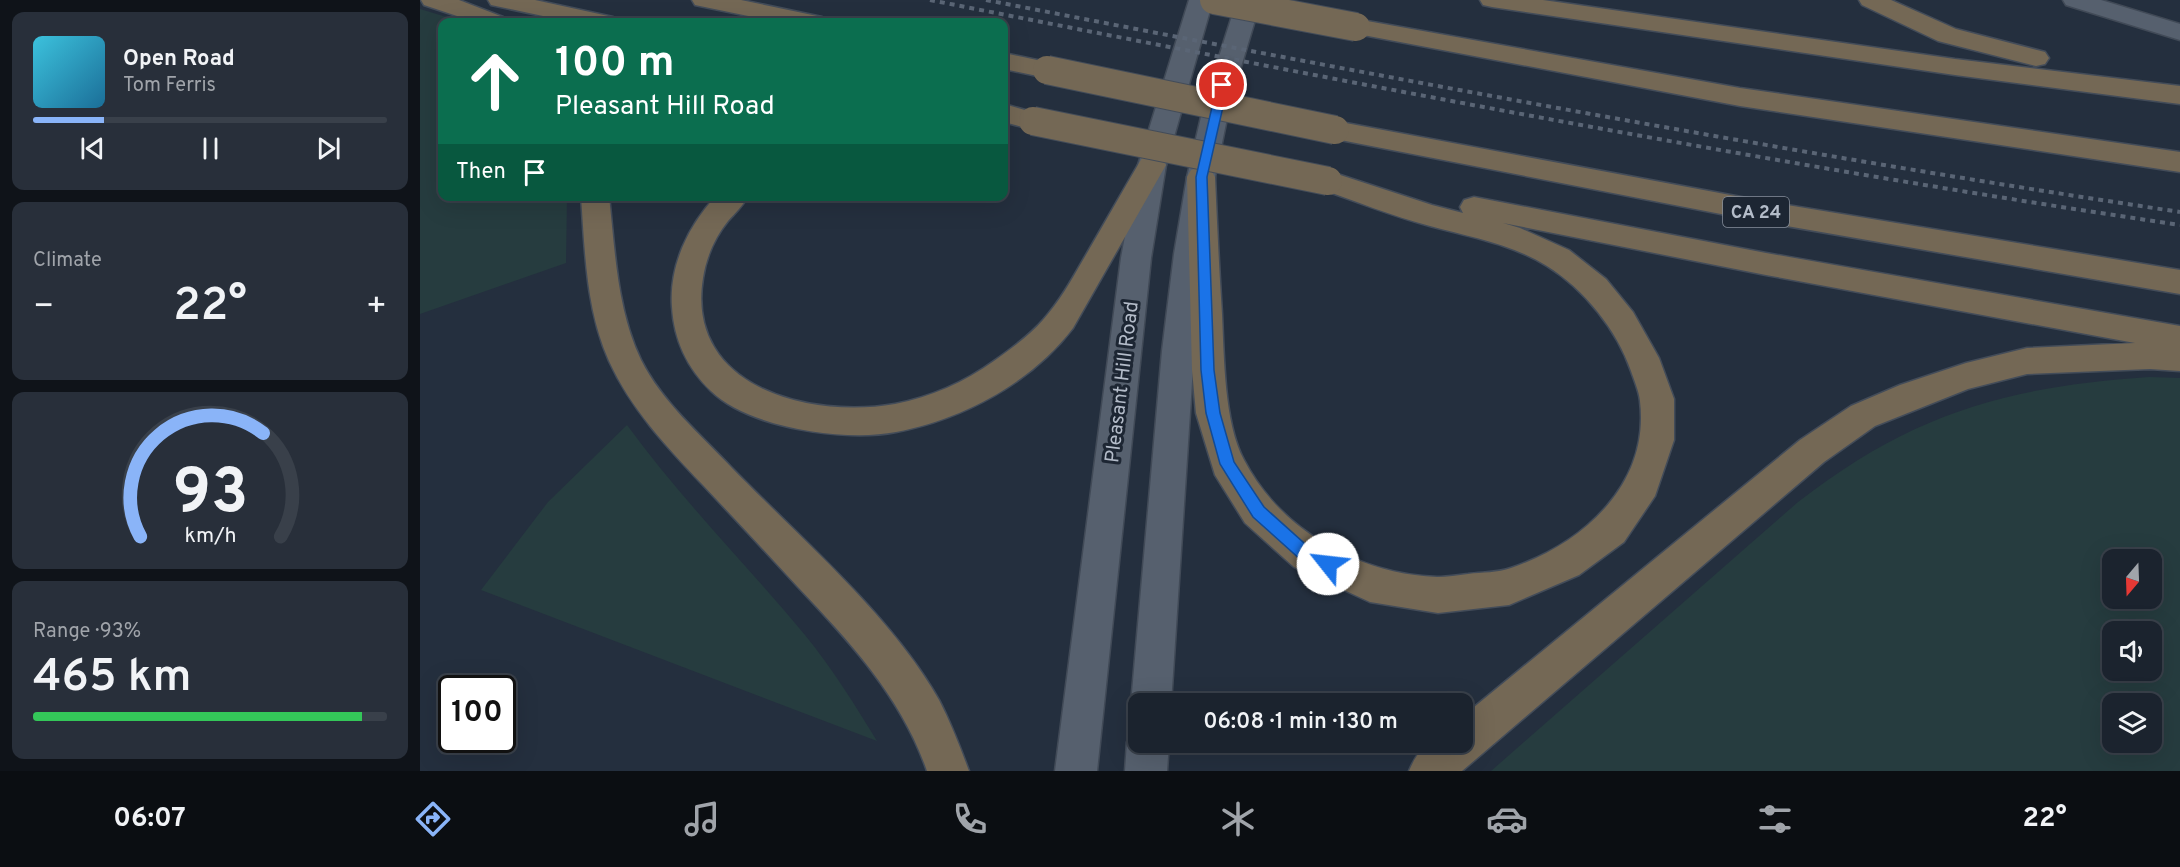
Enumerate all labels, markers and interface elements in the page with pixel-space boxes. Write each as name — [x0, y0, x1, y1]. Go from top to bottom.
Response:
text: 100 m — [555, 38, 674, 91]
icon: ahead — [456, 42, 534, 120]
text: Open Road — [123, 46, 235, 73]
pin — [1196, 59, 1247, 110]
icon: arrive — [1205, 68, 1238, 101]
text: Tom Ferris — [123, 73, 216, 99]
text: Pleasant Hill Road — [555, 90, 775, 124]
icon: previous — [76, 132, 109, 165]
icon: pause — [194, 132, 227, 165]
icon: next — [312, 132, 345, 165]
icon: arrive — [518, 156, 551, 189]
text: Then — [456, 159, 506, 186]
road number: CA 24 — [1723, 197, 1789, 227]
text: Climate — [33, 248, 102, 274]
text: 22° — [173, 279, 247, 336]
text: − — [33, 287, 54, 329]
text: + — [366, 287, 387, 329]
street label: Pleasant Hill Road — [1100, 300, 1146, 465]
text: 93 — [172, 457, 248, 536]
text: km/h — [184, 524, 236, 551]
position arrow — [1296, 532, 1360, 596]
north arrow — [2102, 549, 2162, 609]
map controls — [2102, 549, 2162, 753]
text: Range · 93% — [33, 619, 141, 645]
button: sound — [2102, 621, 2162, 681]
text: 465 km — [33, 650, 192, 707]
speed limit sign: 100 — [438, 675, 516, 753]
button: layers — [2102, 693, 2162, 753]
text: 06:08 · 1 min · 130 m — [1203, 709, 1398, 736]
icon: directions — [412, 798, 454, 840]
icon: music — [681, 798, 723, 840]
icon: phone — [949, 798, 991, 840]
icon: climate — [1217, 798, 1259, 840]
icon: car — [1486, 798, 1528, 840]
icon: filters — [1754, 798, 1796, 840]
text: 06:07 — [113, 802, 186, 836]
text: 22° — [2022, 802, 2067, 836]

